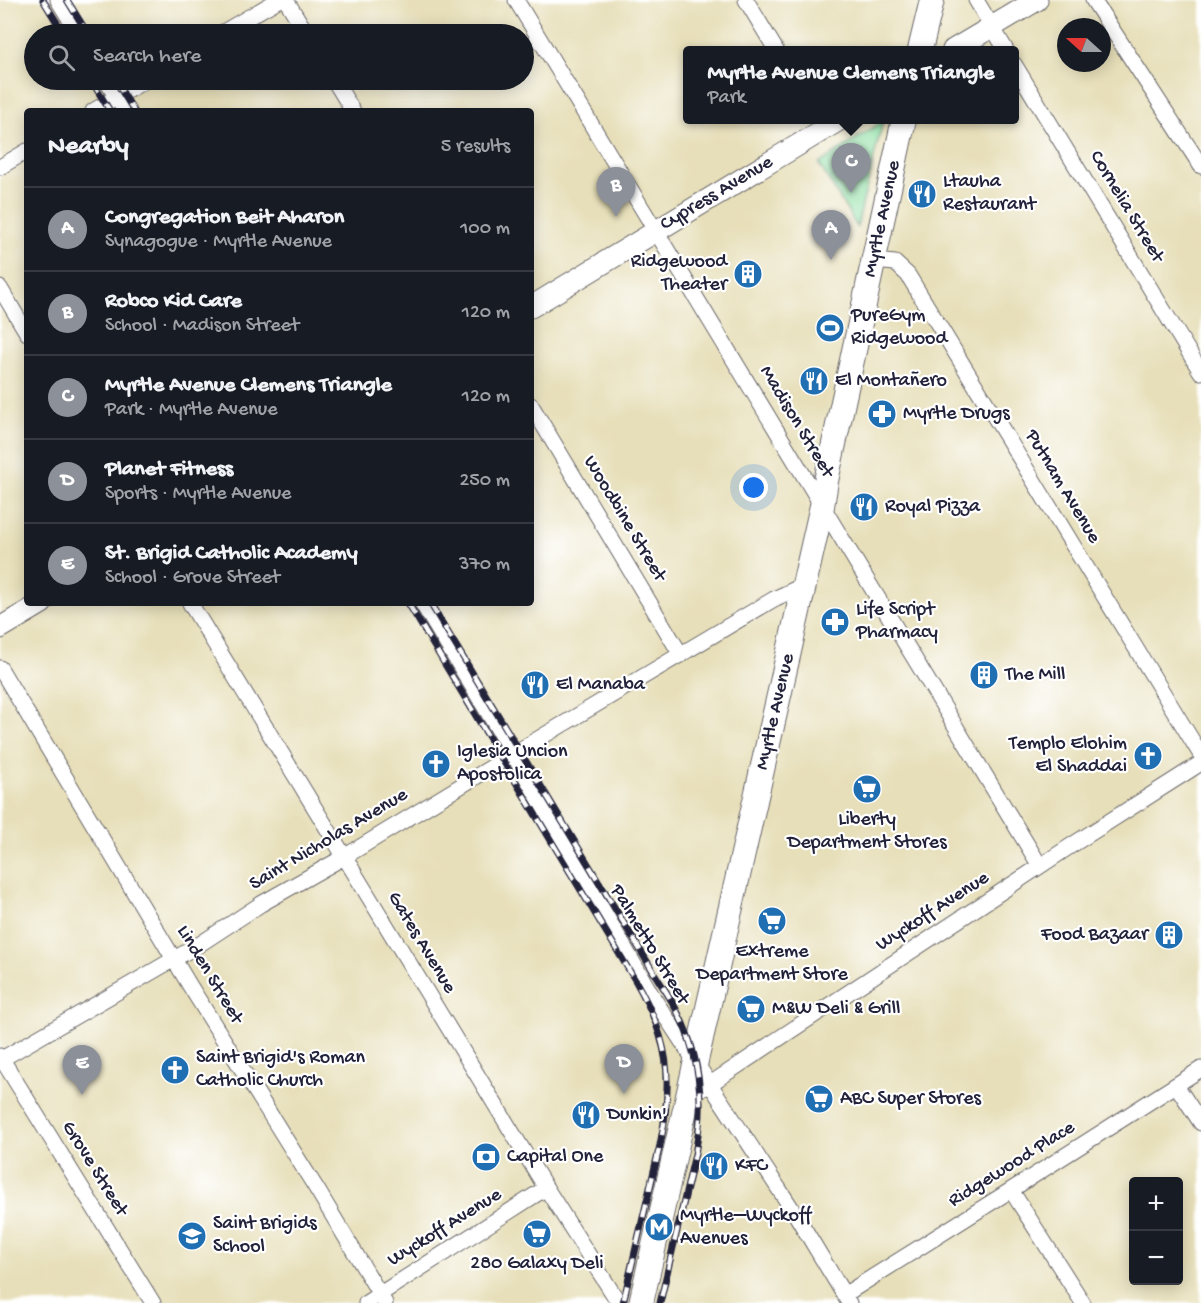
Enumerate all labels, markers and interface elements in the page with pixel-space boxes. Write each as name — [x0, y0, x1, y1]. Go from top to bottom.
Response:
north arrow — [1057, 18, 1111, 72]
search box — [24, 24, 534, 90]
icon: search — [45, 41, 78, 74]
text: Search here — [93, 44, 201, 70]
popup — [683, 46, 1019, 124]
text: Myrtle Avenue Clemens Triangle — [708, 61, 994, 87]
text: Park — [708, 87, 746, 110]
text: Nearby — [48, 132, 129, 163]
text: 5 results — [441, 136, 510, 159]
pin: C — [832, 144, 870, 193]
street label: Cornelia Street — [1084, 147, 1169, 269]
street label: Cypress Avenue — [656, 151, 778, 237]
street label: Myrtle Avenue — [859, 158, 907, 279]
pin: B — [596, 168, 636, 217]
place label: Ltauha Restaurant — [943, 171, 1038, 217]
restaurant icon: Ltauha Restaurant — [906, 178, 938, 210]
text: Congregation Beit Aharon — [105, 205, 344, 231]
pin: A — [812, 210, 850, 260]
text: A — [62, 218, 73, 241]
text: 100 m — [460, 218, 510, 241]
text: Synagogue · Myrtle Avenue — [105, 231, 332, 254]
place label: Ridgewood Theater — [631, 251, 729, 297]
building icon: Ridgewood Theater — [732, 258, 764, 290]
text: Robco Kid Care — [105, 289, 242, 315]
text: B — [62, 302, 73, 325]
text: 120 m — [462, 302, 510, 325]
place label: PureGym Ridgewood — [850, 305, 949, 351]
sports icon: PureGym Ridgewood — [814, 312, 846, 344]
text: School · Madison Street — [105, 315, 299, 338]
street label: Madison Street — [754, 362, 839, 484]
restaurant icon: El Montañero — [798, 365, 830, 397]
place label: El Montañero — [835, 370, 947, 393]
text: Myrtle Avenue Clemens Triangle — [105, 373, 392, 399]
text: C — [62, 386, 73, 409]
text: 120 m — [462, 386, 510, 409]
pharmacy icon: Myrtle Drugs — [866, 398, 898, 430]
text: Park · Myrtle Avenue — [105, 399, 277, 422]
place label: Myrtle Drugs — [903, 403, 1010, 426]
street label: Putnam Avenue — [1019, 425, 1105, 548]
street label: Woodbine Street — [578, 452, 671, 587]
text: Planet Fitness — [105, 457, 233, 483]
text: D — [61, 470, 74, 493]
text: 250 m — [459, 470, 510, 493]
your location — [739, 473, 768, 502]
text: Sports · Myrtle Avenue — [105, 483, 291, 506]
restaurant icon: Royal Pizza — [848, 491, 880, 523]
place label: Royal Pizza — [885, 496, 981, 519]
text: St. Brigid Catholic Academy — [105, 541, 358, 567]
text: E — [61, 554, 74, 577]
text: 370 m — [459, 554, 510, 577]
text: School · Grove Street — [105, 567, 280, 590]
place label: Life Script Pharmacy — [855, 599, 938, 645]
pharmacy icon: Life Script Pharmacy — [819, 606, 851, 638]
street label: Myrtle Avenue — [751, 651, 801, 772]
building icon: The Mill — [968, 659, 1000, 691]
place label: The Mill — [1004, 664, 1066, 687]
restaurant icon: El Manaba — [519, 669, 551, 701]
place label: El Manaba — [556, 674, 646, 697]
place label: Templo Elohim El Shaddai — [1008, 733, 1127, 779]
church icon: Templo Elohim El Shaddai — [1132, 740, 1164, 772]
place label: Iglesia Uncion Apostolica — [457, 741, 568, 787]
church icon: Iglesia Uncion Apostolica — [420, 748, 452, 780]
supermarket icon: Liberty Department Stores — [851, 773, 883, 805]
street label: Saint Nicholas Avenue — [246, 783, 413, 896]
place label: Liberty Department Stores — [785, 809, 947, 855]
street label: Wyckoff Avenue — [872, 867, 994, 957]
street label: Palmetto Street — [604, 880, 695, 1011]
street label: Gates Avenue — [382, 888, 461, 999]
supermarket icon: Extreme Department Store — [756, 905, 788, 937]
building icon: Food Bazaar — [1153, 919, 1185, 951]
street label: Linden Street — [171, 922, 248, 1030]
place label: Food Bazaar — [1040, 924, 1150, 947]
place label: Extreme Department Store — [694, 941, 849, 987]
supermarket icon: M&W Deli & Grill — [735, 993, 767, 1025]
place label: M&W Deli & Grill — [772, 998, 900, 1021]
pin: D — [604, 1044, 644, 1094]
pin: E — [62, 1046, 101, 1095]
place label: Saint Brigid's Roman Catholic Church — [196, 1047, 366, 1093]
church icon: Saint Brigid's Roman Catholic Church — [159, 1054, 191, 1086]
supermarket icon: ABC Super Stores — [803, 1083, 835, 1115]
place label: ABC Super Stores — [840, 1088, 981, 1111]
restaurant icon: Dunkin' — [570, 1099, 602, 1131]
place label: Dunkin' — [605, 1104, 667, 1127]
street label: Grove Street — [56, 1117, 133, 1222]
street label: Ridgewood Place — [945, 1117, 1080, 1213]
bank icon: Capital One — [470, 1141, 502, 1173]
place label: Capital One — [507, 1146, 604, 1169]
restaurant icon: KFC — [698, 1150, 730, 1182]
place label: KFC — [735, 1155, 768, 1178]
map controls — [1129, 1177, 1183, 1285]
button: + — [1129, 1177, 1183, 1231]
street label: Wyckoff Avenue — [384, 1183, 507, 1272]
place label: Myrtle–Wyckoff Avenues — [680, 1205, 813, 1251]
metro station icon: Myrtle–Wyckoff Avenues — [643, 1211, 675, 1243]
place label: Saint Brigids School — [213, 1213, 317, 1259]
supermarket icon: 280 Galaxy Deli — [521, 1218, 553, 1250]
school or university icon: Saint Brigids School — [176, 1220, 208, 1252]
button: − — [1129, 1231, 1183, 1285]
place label: 280 Galaxy Deli — [470, 1253, 604, 1276]

